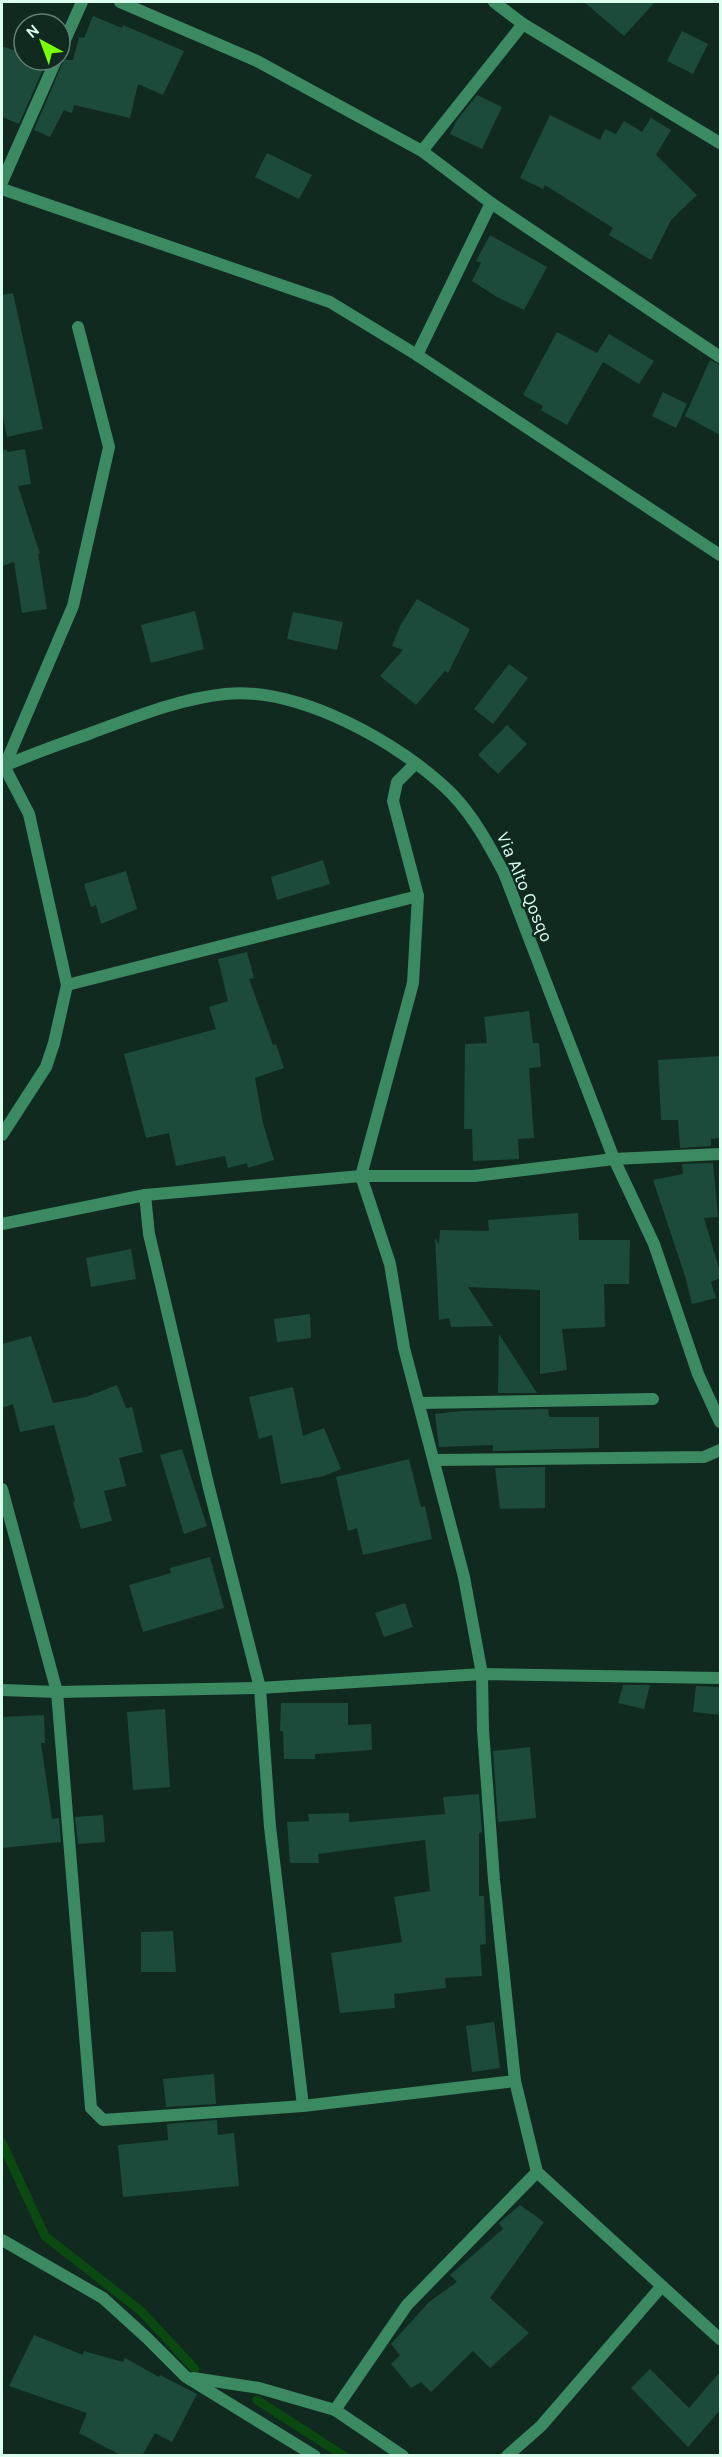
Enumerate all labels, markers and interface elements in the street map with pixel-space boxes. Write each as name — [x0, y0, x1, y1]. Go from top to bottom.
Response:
north arrow — [12, 12, 72, 72]
text: N — [22, 20, 43, 42]
street label: Via Alto Qosqo — [492, 829, 558, 945]

